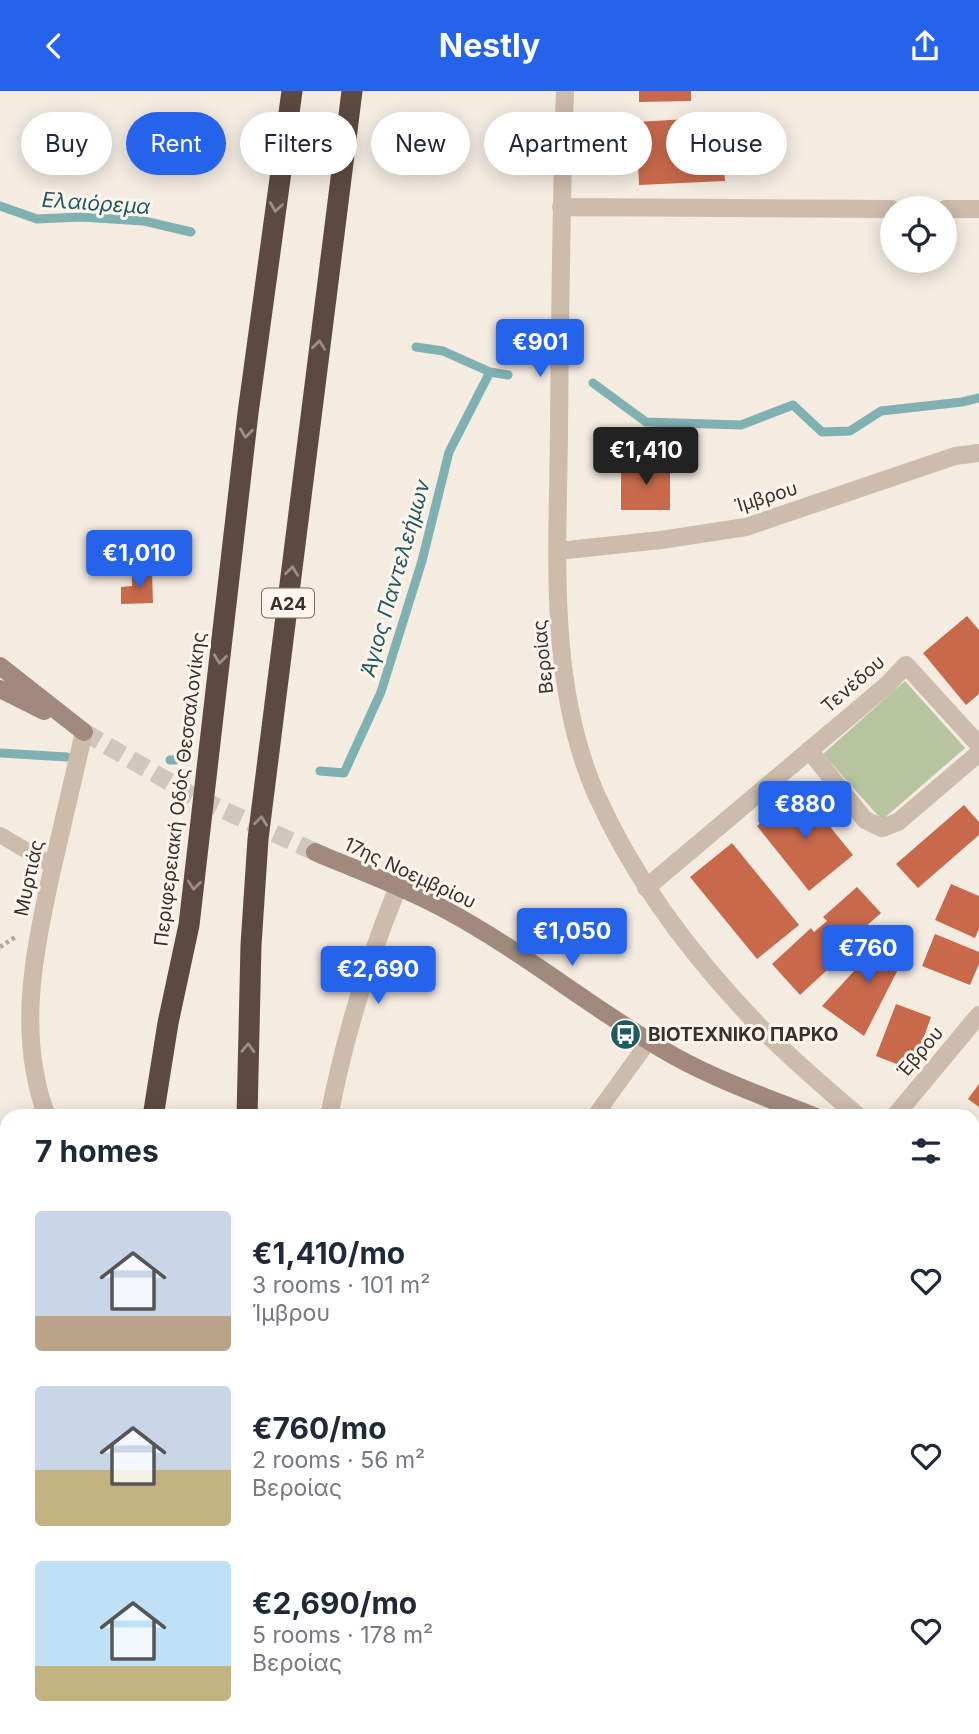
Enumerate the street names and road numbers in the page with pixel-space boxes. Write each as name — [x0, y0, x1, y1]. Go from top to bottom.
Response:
street label: Ίμβρου — [732, 477, 800, 517]
road number: Α24 — [262, 589, 314, 617]
street label: Βεροίας — [528, 619, 558, 695]
street label: Περιφερειακή Οδός Θεσσαλονίκης — [149, 630, 211, 948]
street label: Τενέδου — [817, 650, 889, 718]
street label: 17ης Νοεμβρίου — [340, 832, 480, 914]
street label: Μυρτιάς — [10, 838, 48, 918]
street label: Έβρου — [892, 1022, 948, 1082]

